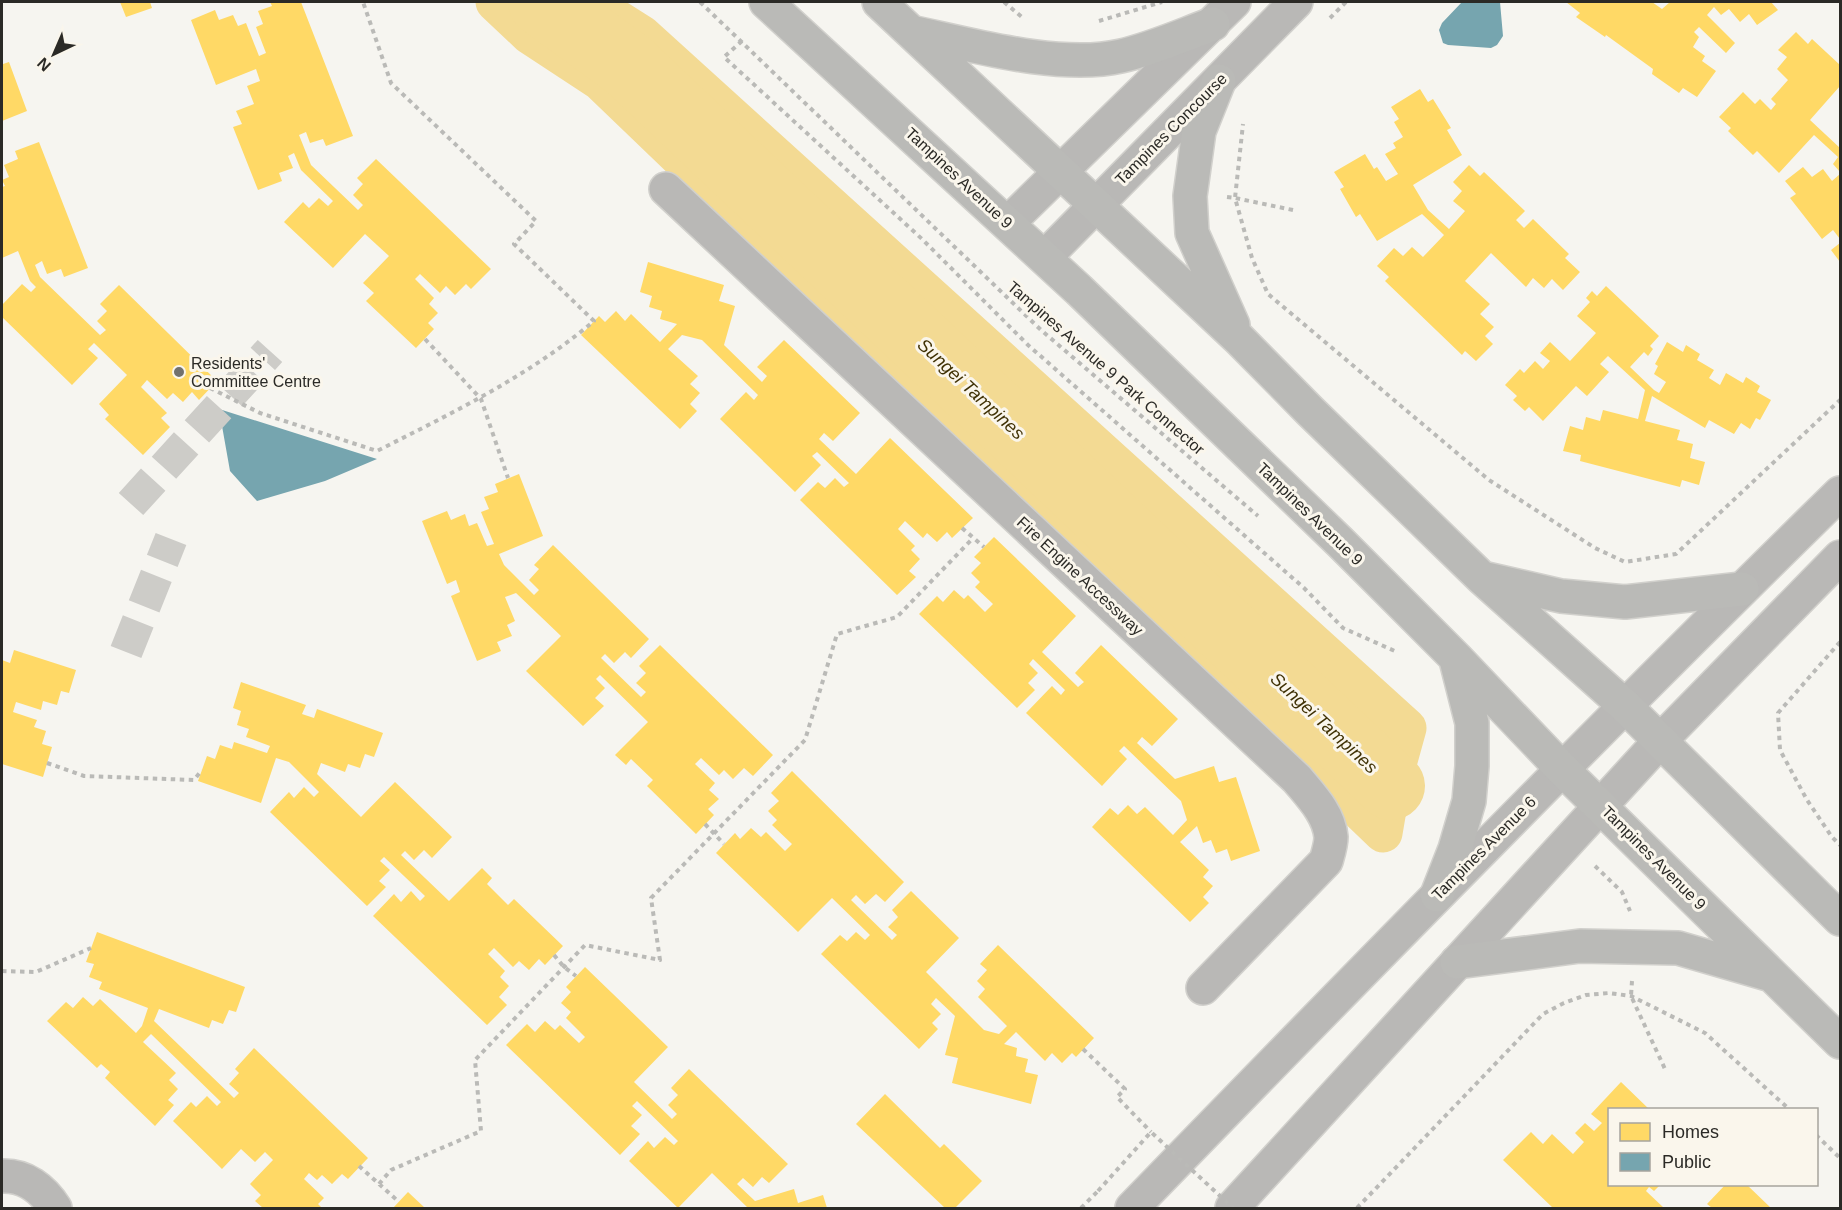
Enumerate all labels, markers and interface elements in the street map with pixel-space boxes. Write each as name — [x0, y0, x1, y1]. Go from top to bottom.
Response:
north arrow — [24, 24, 84, 84]
text: N — [34, 54, 54, 75]
street label: Tampines Concourse — [1112, 70, 1230, 188]
street label: Tampines Avenue 9 — [902, 124, 1016, 232]
street label: Tampines Avenue 9 Park Connector — [1004, 278, 1208, 458]
water label: Sungei Tampines — [914, 334, 1028, 444]
place label: Residents' Committee Centre — [191, 355, 321, 390]
marker: Residents' Committee Centre — [172, 365, 186, 379]
street label: Tampines Avenue 9 — [1254, 459, 1366, 569]
street label: Fire Engine Accessway — [1014, 513, 1146, 639]
water label: Sungei Tampines — [1267, 668, 1381, 778]
street label: Tampines Avenue 6 — [1429, 793, 1539, 903]
street label: Tampines Avenue 9 — [1599, 803, 1709, 913]
legend — [1608, 1108, 1818, 1186]
text: Homes — [1662, 1122, 1719, 1142]
text: Public — [1662, 1152, 1711, 1172]

